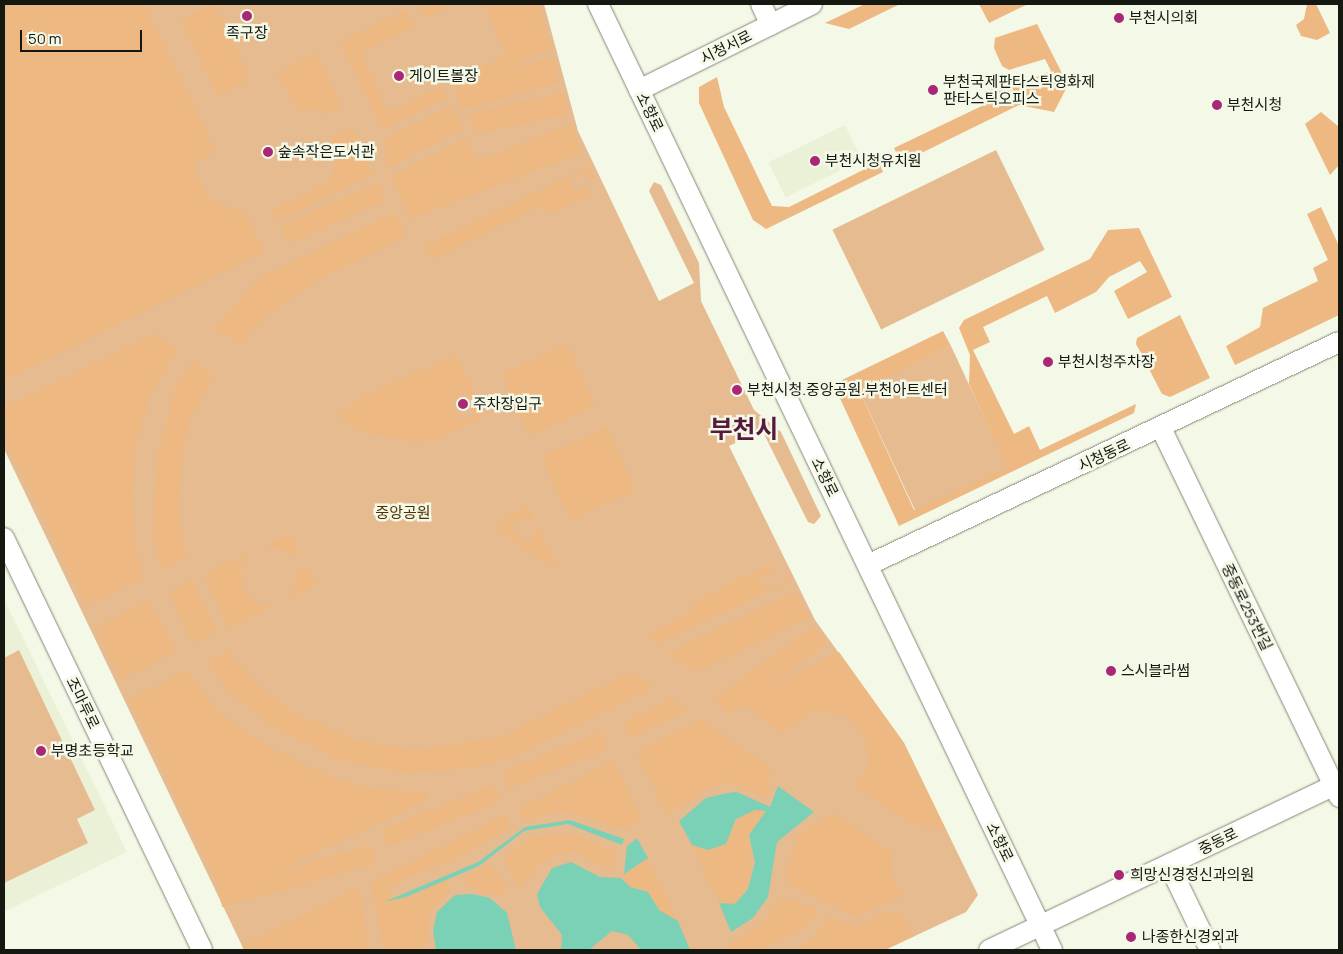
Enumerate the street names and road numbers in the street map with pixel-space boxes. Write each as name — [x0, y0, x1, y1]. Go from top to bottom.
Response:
street label: 시청서로 — [697, 26, 755, 68]
street label: 소향로 — [633, 89, 667, 135]
street label: 시청동로 — [1075, 435, 1133, 475]
street label: 소향로 — [808, 454, 842, 500]
street label: 중동로253번길 — [1218, 561, 1276, 653]
street label: 조마루로 — [63, 674, 103, 732]
street label: 소향로 — [983, 819, 1017, 865]
street label: 중동로 — [1195, 824, 1241, 858]

